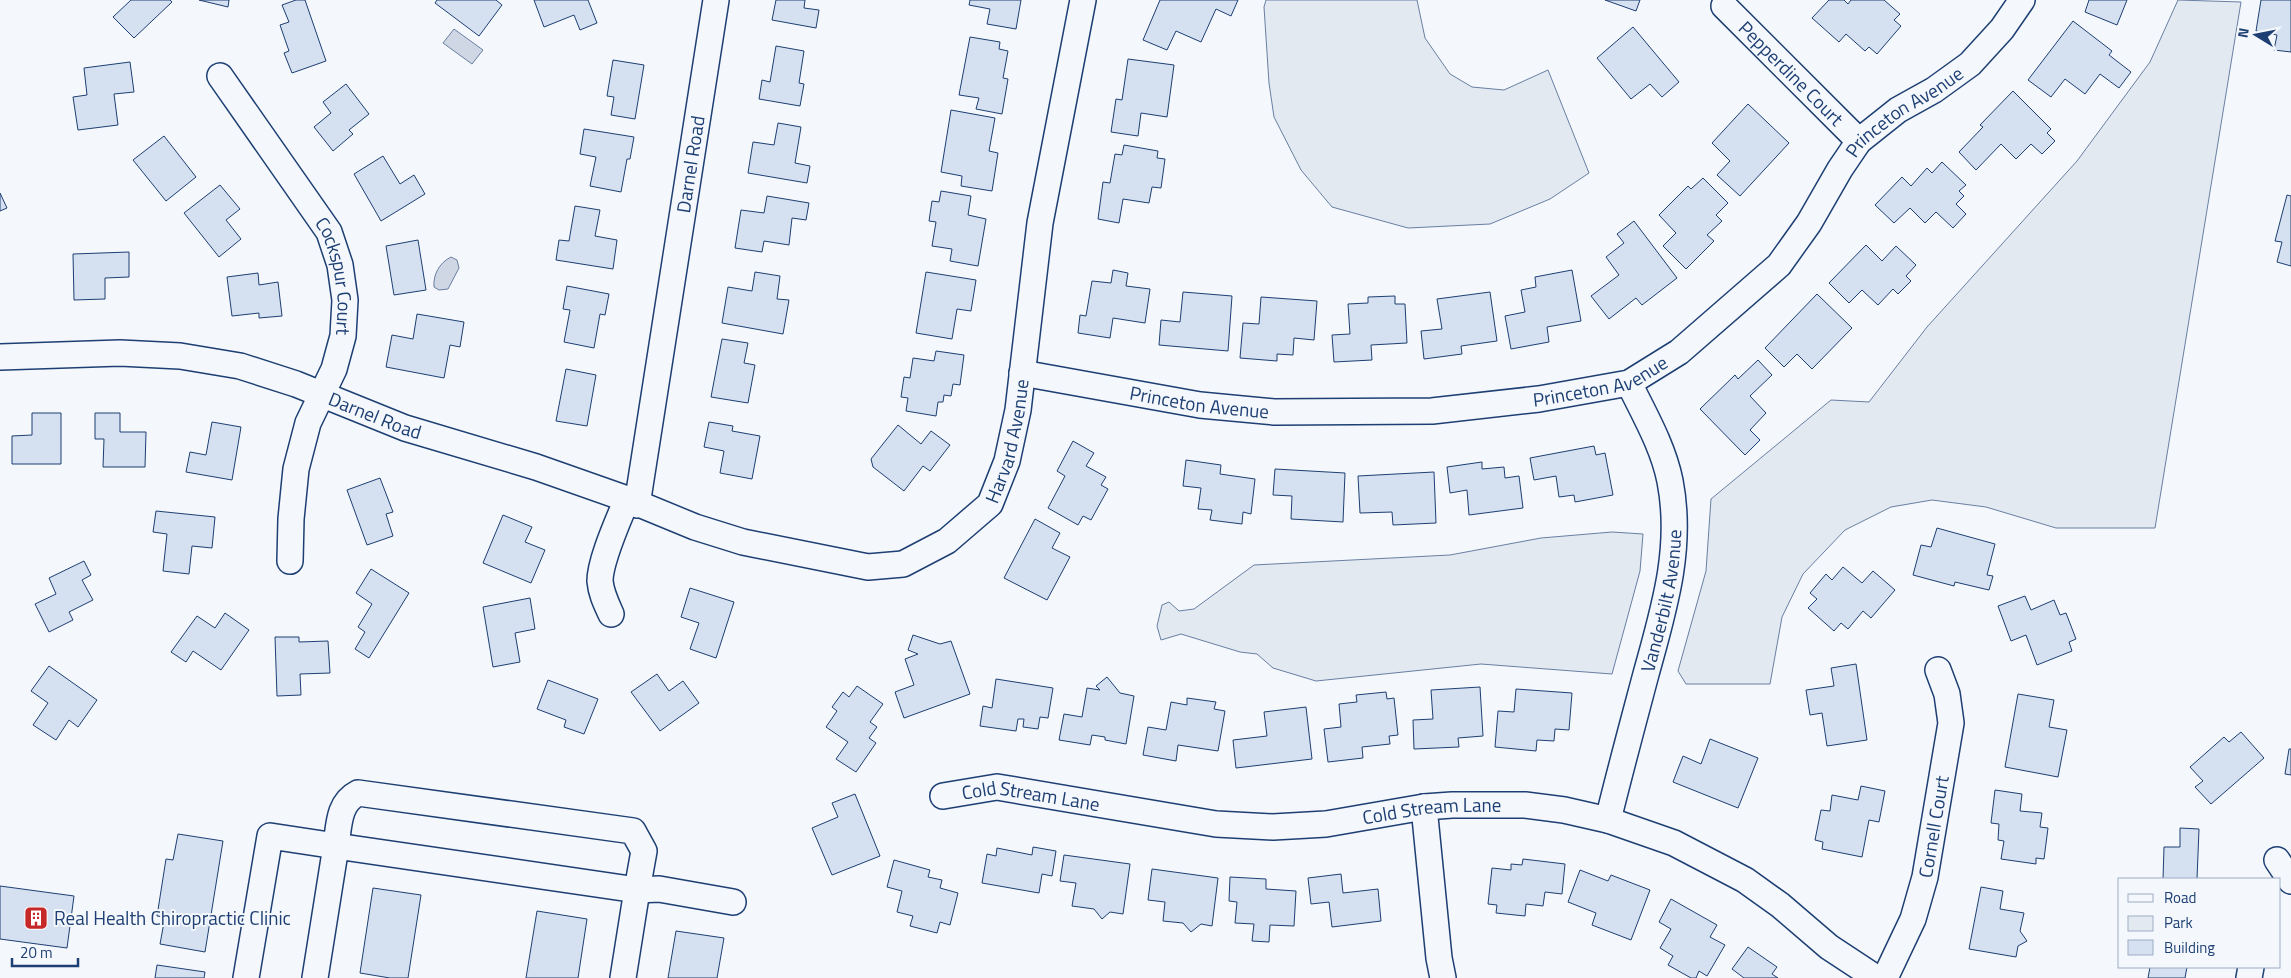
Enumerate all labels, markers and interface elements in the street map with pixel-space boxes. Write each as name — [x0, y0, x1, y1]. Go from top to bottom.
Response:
north arrow — [2231, 10, 2281, 60]
street label: Pepperdine Court — [1732, 14, 1851, 132]
text: N — [2232, 26, 2254, 39]
street label: Princeton Avenue — [1837, 59, 1969, 163]
street label: Darnel Road — [668, 113, 712, 215]
street label: Cockspur Court — [309, 211, 360, 336]
street label: Princeton Avenue — [1531, 348, 1673, 414]
street label: Harvard Avenue — [977, 377, 1036, 507]
street label: Princeton Avenue — [1128, 378, 1271, 425]
street label: Darnel Road — [324, 384, 425, 446]
street label: Vanderbilt Avenue — [1632, 529, 1688, 675]
street label: Cold Stream Lane — [959, 772, 1102, 818]
street label: Cornell Court — [1910, 773, 1956, 880]
street label: Cold Stream Lane — [1360, 790, 1501, 831]
legend — [2118, 878, 2281, 968]
text: Road — [2164, 886, 2196, 909]
place label: Real Health Chiropractic Clinic — [54, 903, 291, 932]
building icon: Real Health Chiropractic Clinic — [23, 905, 49, 931]
text: Park — [2164, 911, 2193, 934]
scale bar — [12, 936, 79, 968]
text: Building — [2164, 936, 2215, 959]
text: 20 m — [20, 941, 53, 964]

